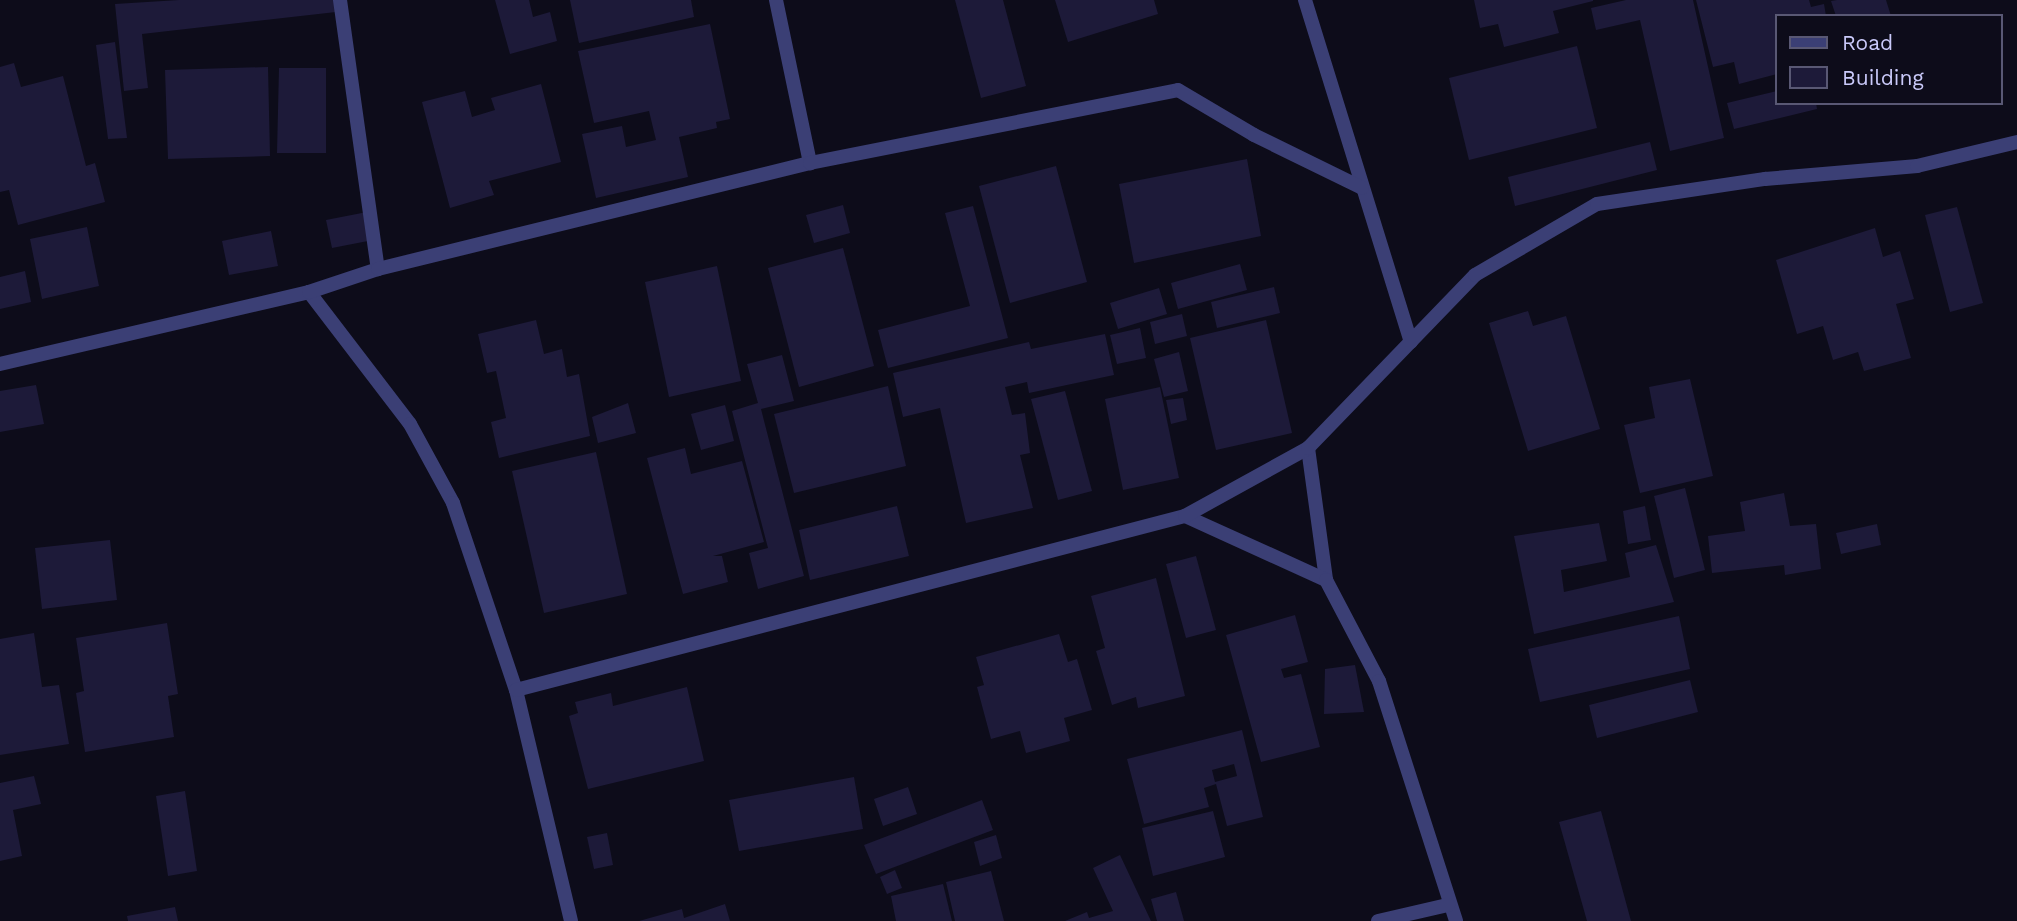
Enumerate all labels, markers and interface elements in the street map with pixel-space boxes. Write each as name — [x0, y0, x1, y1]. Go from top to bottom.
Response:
legend — [1776, 14, 2003, 105]
text: Road — [1842, 30, 1893, 55]
text: Building — [1842, 65, 1924, 90]

